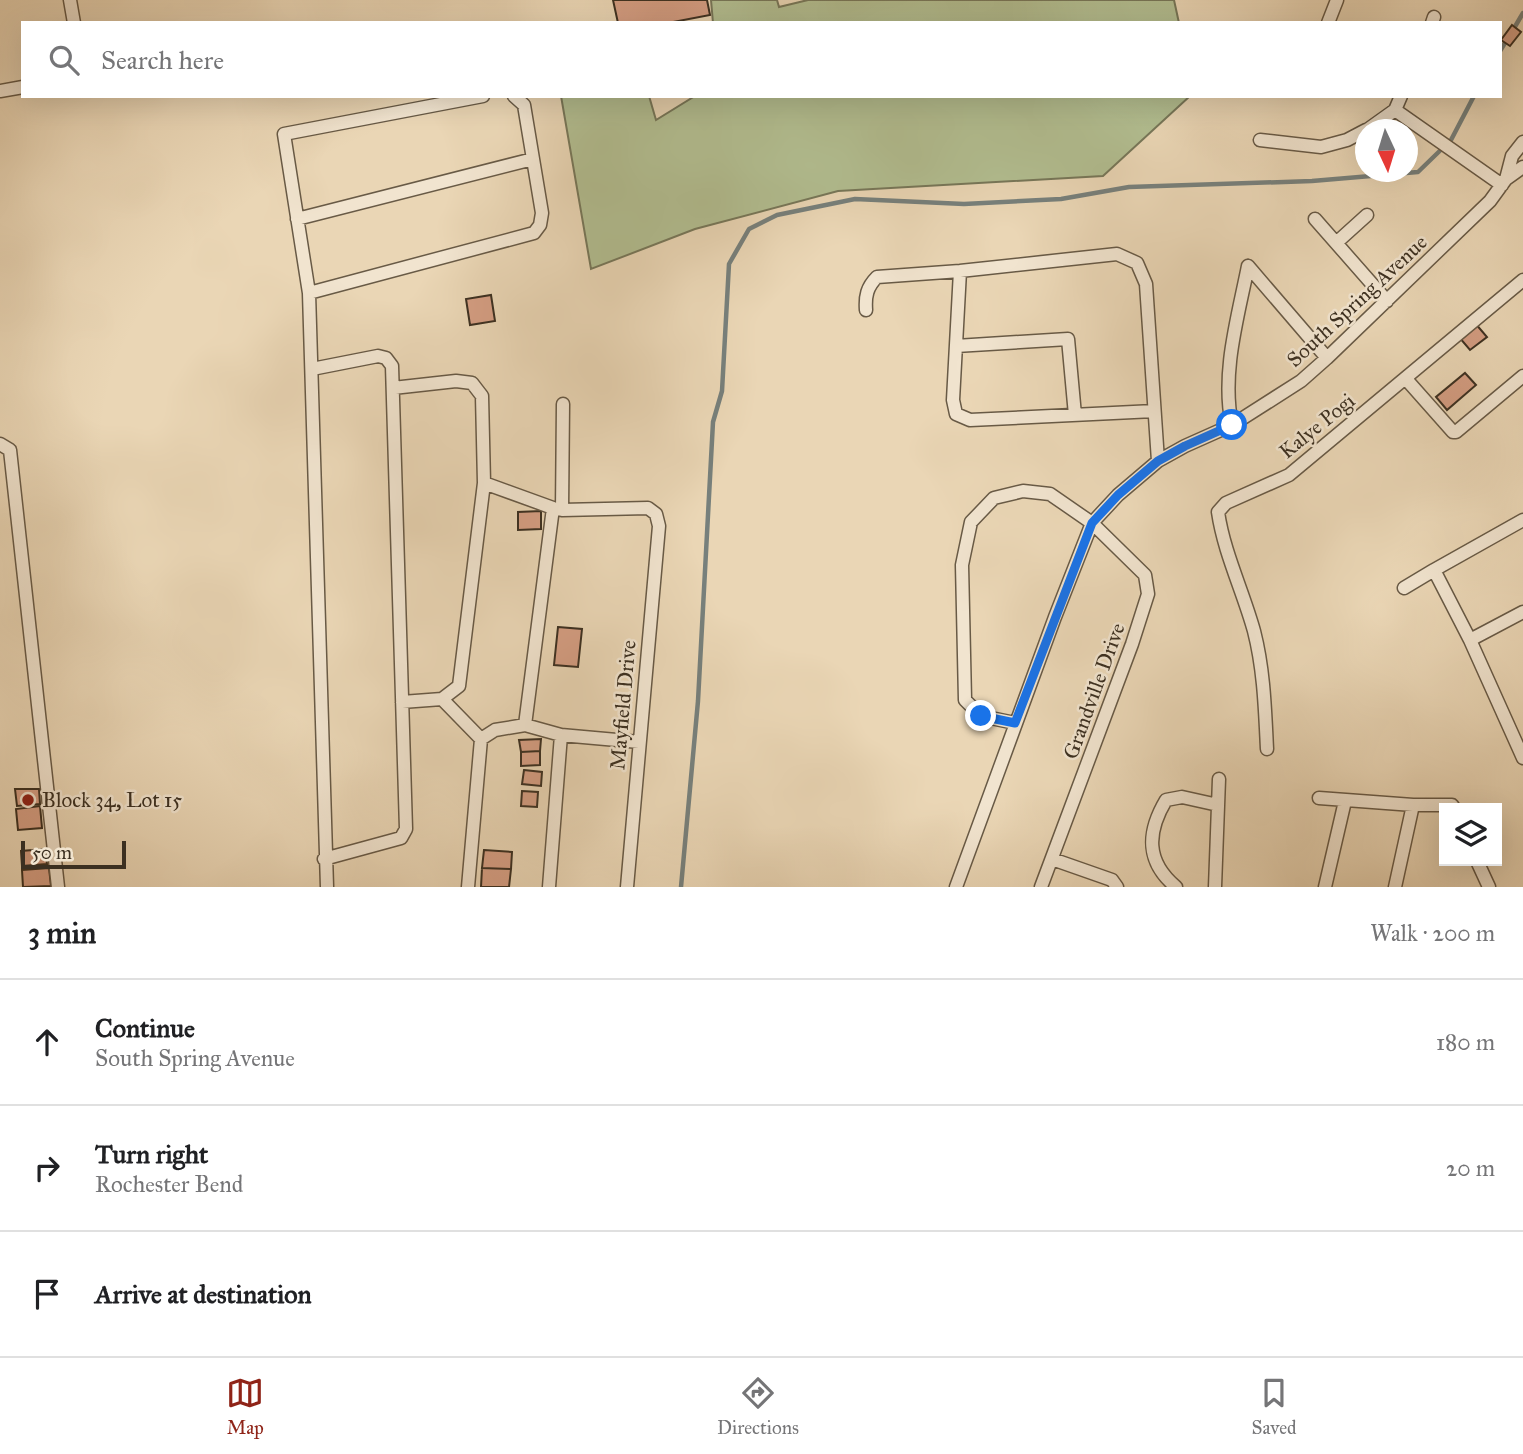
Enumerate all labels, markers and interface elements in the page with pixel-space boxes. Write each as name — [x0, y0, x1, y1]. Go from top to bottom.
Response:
search box — [21, 21, 1502, 98]
icon: search — [45, 41, 83, 79]
text: Search here — [101, 44, 224, 76]
north arrow — [1355, 119, 1418, 182]
street label: South Spring Avenue — [1281, 229, 1433, 373]
street label: Kalye Pogi — [1274, 387, 1360, 464]
route start — [1216, 409, 1247, 440]
street label: Grandville Drive — [1057, 619, 1131, 763]
street label: Mayfield Drive — [604, 639, 642, 771]
route end — [965, 700, 996, 731]
place label: Block 34, Lot 15 — [42, 787, 182, 813]
marker: Block 34, Lot 15 — [20, 792, 36, 808]
map controls — [1439, 803, 1502, 866]
button: layers — [1439, 803, 1502, 866]
scale bar — [21, 838, 126, 870]
text: 50 m — [32, 841, 72, 864]
text: 3 min — [28, 915, 96, 951]
text: Walk · 200 m — [1370, 919, 1495, 947]
text: Continue — [95, 1012, 195, 1044]
icon: ahead — [28, 1023, 66, 1061]
text: 180 m — [1436, 1028, 1495, 1056]
text: South Spring Avenue — [95, 1044, 295, 1072]
text: Turn right — [95, 1138, 208, 1170]
icon: right — [28, 1149, 66, 1187]
text: 20 m — [1446, 1154, 1495, 1182]
text: Rochester Bend — [95, 1170, 243, 1198]
icon: arrive — [28, 1275, 66, 1313]
text: Arrive at destination — [95, 1278, 312, 1310]
tab: Map — [226, 1374, 264, 1439]
tab: Directions — [717, 1374, 799, 1439]
tab: Saved — [1252, 1374, 1297, 1439]

